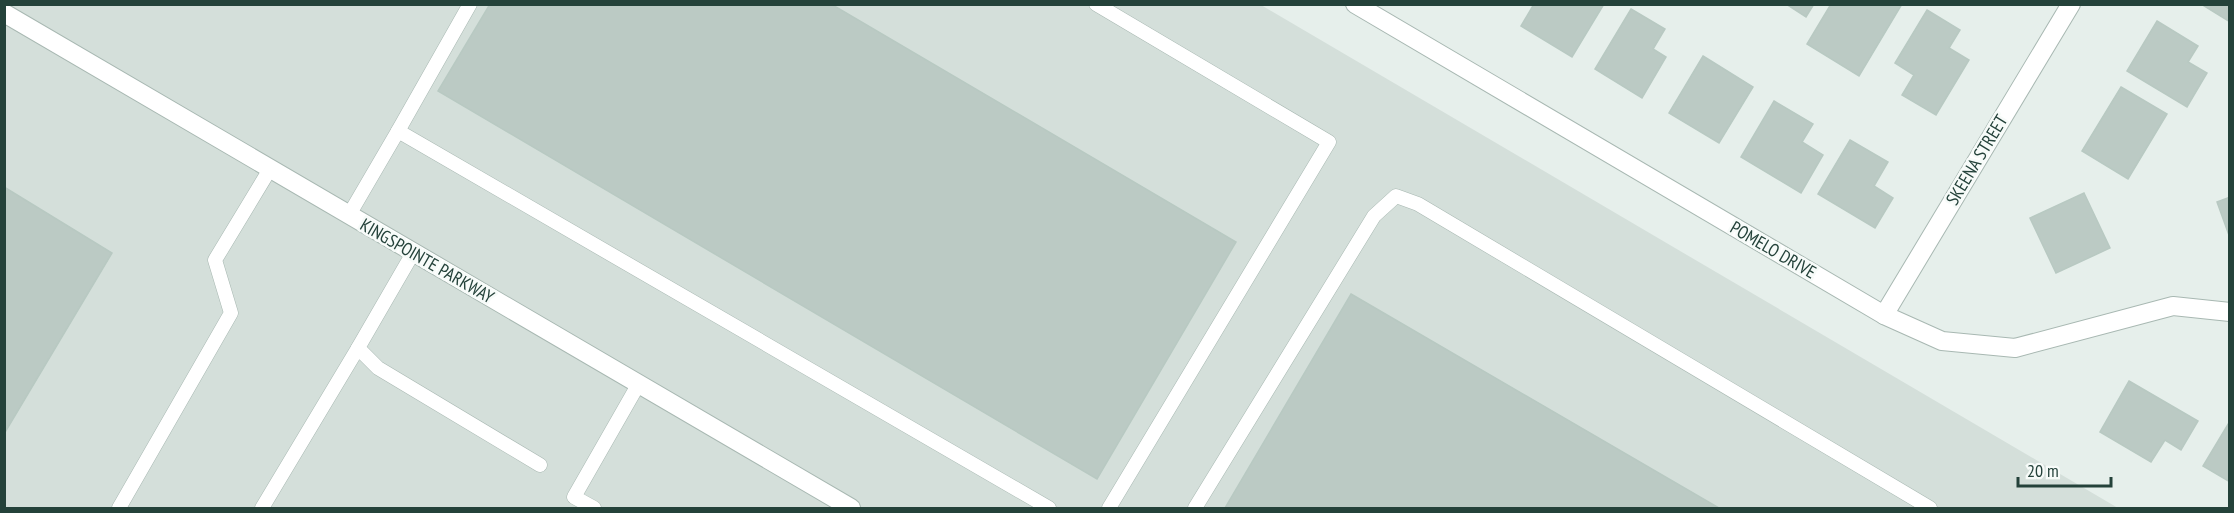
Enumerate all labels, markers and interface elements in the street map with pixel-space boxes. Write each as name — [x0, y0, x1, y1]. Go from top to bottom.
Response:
street label: SKEENA STREET — [1941, 110, 2013, 209]
street label: KINGSPOINTE PARKWAY — [356, 213, 499, 309]
street label: POMELO DRIVE — [1726, 216, 1820, 283]
scale bar — [2018, 450, 2111, 488]
text: 20 m — [2027, 459, 2059, 482]

